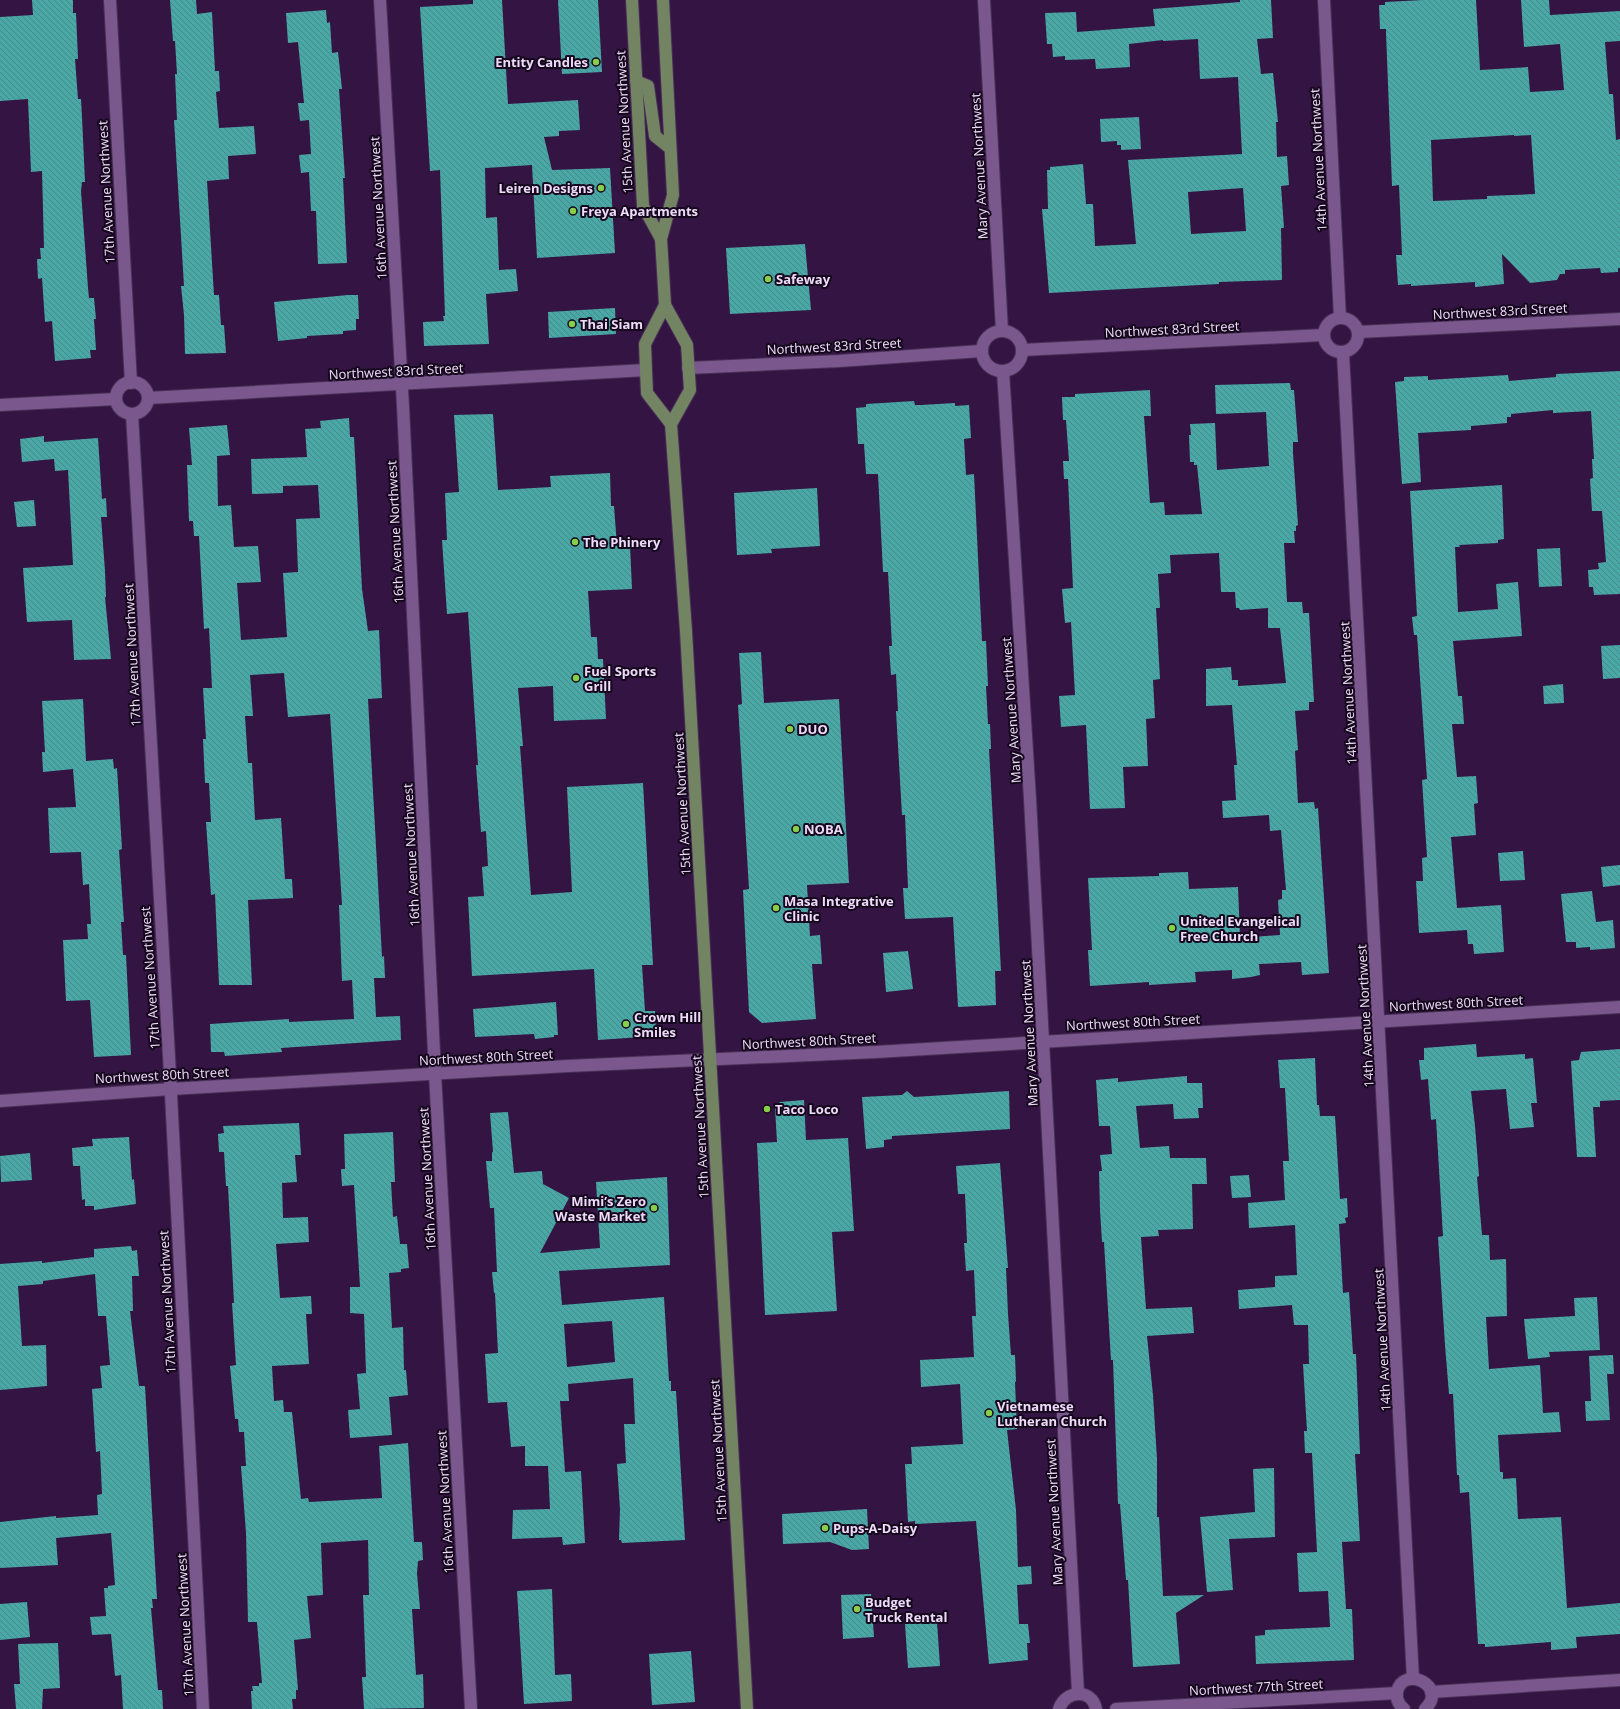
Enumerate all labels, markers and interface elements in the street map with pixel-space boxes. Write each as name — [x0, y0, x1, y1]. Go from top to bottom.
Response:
street label: 15th Avenue Northwest — [611, 50, 637, 194]
place label: Entity Candles — [495, 53, 588, 71]
marker: Entity Candles — [591, 57, 601, 67]
street label: 14th Avenue Northwest — [1305, 88, 1331, 232]
street label: Mary Avenue Northwest — [966, 92, 992, 240]
street label: 17th Avenue Northwest — [93, 120, 119, 264]
street label: 16th Avenue Northwest — [365, 136, 391, 280]
place label: Leiren Designs — [498, 179, 593, 197]
marker: Leiren Designs — [596, 183, 606, 193]
place label: Freya Apartments — [581, 202, 698, 220]
marker: Freya Apartments — [568, 206, 578, 216]
place label: Safeway — [776, 270, 831, 288]
marker: Safeway — [763, 274, 773, 284]
street label: Northwest 83rd Street — [1432, 298, 1568, 324]
place label: Thai Siam — [580, 315, 643, 333]
street label: Northwest 83rd Street — [1104, 316, 1240, 342]
marker: Thai Siam — [567, 319, 577, 329]
street label: Northwest 83rd Street — [766, 333, 902, 359]
street label: Northwest 83rd Street — [328, 358, 464, 384]
street label: 16th Avenue Northwest — [382, 460, 408, 604]
place label: The Phinery — [583, 533, 661, 551]
marker: The Phinery — [570, 537, 580, 547]
street label: 17th Avenue Northwest — [119, 583, 145, 727]
street label: 14th Avenue Northwest — [1335, 621, 1361, 765]
street label: Mary Avenue Northwest — [997, 636, 1025, 784]
place label: Fuel Sports Grill — [584, 662, 656, 695]
marker: Fuel Sports Grill — [571, 673, 581, 683]
place label: DUO — [798, 720, 828, 738]
marker: DUO — [785, 724, 795, 734]
street label: 15th Avenue Northwest — [669, 732, 695, 876]
street label: 16th Avenue Northwest — [398, 783, 424, 927]
place label: NOBA — [804, 820, 843, 838]
marker: NOBA — [791, 824, 801, 834]
place label: Masa Integrative Clinic — [784, 892, 894, 925]
marker: Masa Integrative Clinic — [771, 903, 781, 913]
street label: 17th Avenue Northwest — [136, 906, 164, 1050]
place label: United Evangelical Free Church — [1180, 912, 1300, 945]
marker: United Evangelical Free Church — [1167, 923, 1177, 933]
street label: 14th Avenue Northwest — [1352, 944, 1378, 1088]
street label: Mary Avenue Northwest — [1016, 959, 1042, 1107]
street label: Northwest 80th Street — [1388, 990, 1524, 1016]
place label: Crown Hill Smiles — [634, 1008, 701, 1041]
street label: Northwest 80th Street — [1065, 1009, 1201, 1035]
marker: Crown Hill Smiles — [621, 1019, 631, 1029]
street label: Northwest 80th Street — [741, 1028, 877, 1054]
street label: Northwest 80th Street — [418, 1044, 554, 1070]
street label: 15th Avenue Northwest — [687, 1055, 713, 1199]
street label: Northwest 80th Street — [94, 1062, 230, 1088]
place label: Taco Loco — [775, 1100, 839, 1118]
marker: Taco Loco — [762, 1104, 772, 1114]
street label: 16th Avenue Northwest — [414, 1107, 440, 1251]
place label: Mimi’s Zero Waste Market — [555, 1192, 646, 1225]
marker: Mimi’s Zero Waste Market — [649, 1203, 659, 1213]
street label: 17th Avenue Northwest — [154, 1230, 180, 1374]
street label: 14th Avenue Northwest — [1369, 1268, 1395, 1412]
street label: 15th Avenue Northwest — [705, 1379, 731, 1523]
place label: Vietnamese Lutheran Church — [997, 1397, 1107, 1430]
marker: Vietnamese Lutheran Church — [984, 1408, 994, 1418]
street label: 16th Avenue Northwest — [432, 1430, 458, 1574]
street label: Mary Avenue Northwest — [1041, 1438, 1067, 1586]
place label: Pups-A-Daisy — [833, 1519, 918, 1537]
marker: Pups-A-Daisy — [820, 1523, 830, 1533]
street label: 17th Avenue Northwest — [172, 1553, 198, 1697]
place label: Budget Truck Rental — [865, 1593, 947, 1626]
marker: Budget Truck Rental — [852, 1604, 862, 1614]
street label: Northwest 77th Street — [1188, 1674, 1324, 1700]

